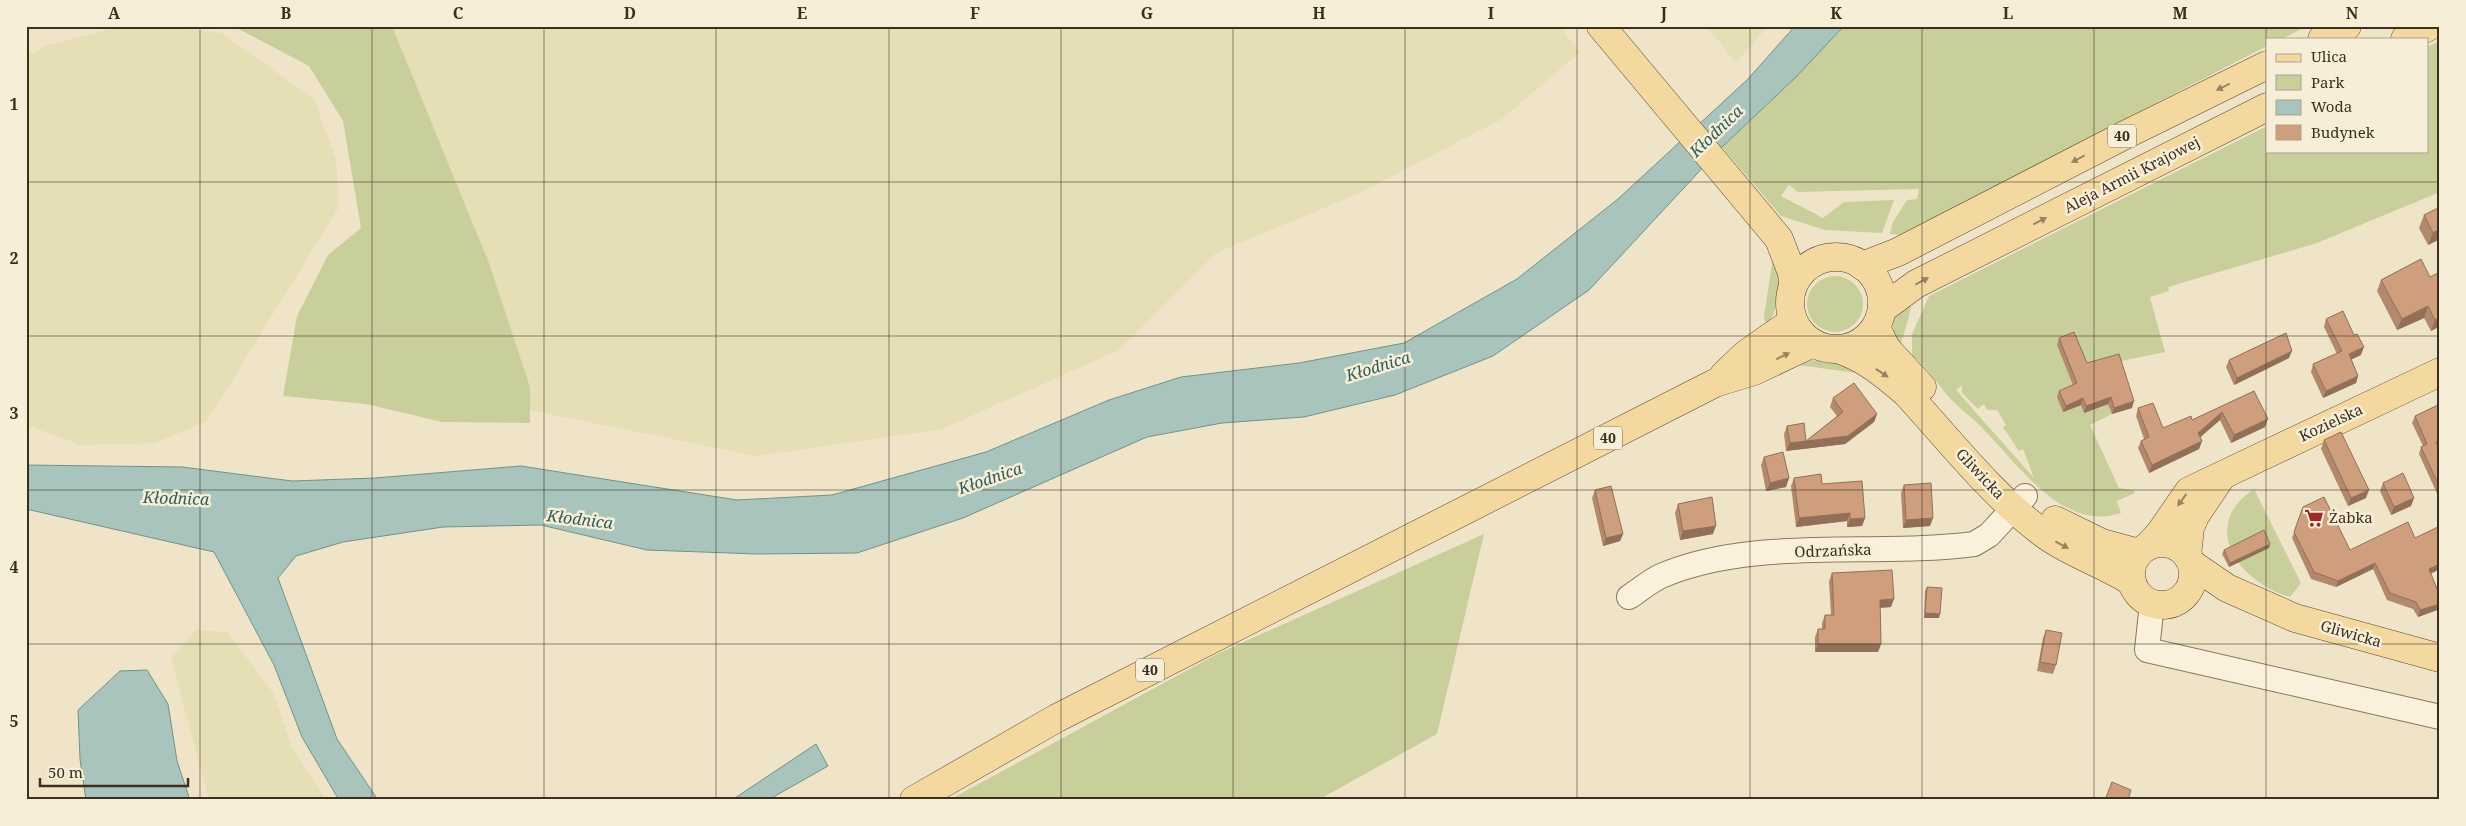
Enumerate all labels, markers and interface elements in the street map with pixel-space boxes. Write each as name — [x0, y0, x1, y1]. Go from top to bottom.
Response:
text: A — [108, 2, 121, 24]
text: B — [281, 2, 292, 24]
text: C — [453, 2, 464, 24]
text: D — [624, 2, 636, 24]
text: E — [797, 2, 807, 24]
text: F — [970, 2, 980, 24]
text: G — [1141, 2, 1153, 24]
text: H — [1312, 2, 1326, 24]
text: I — [1488, 2, 1494, 24]
text: J — [1660, 2, 1668, 24]
text: K — [1830, 2, 1842, 24]
text: L — [2003, 2, 2013, 24]
text: M — [2172, 2, 2188, 24]
text: N — [2346, 2, 2359, 24]
legend — [2266, 38, 2428, 152]
text: Ulica — [2311, 46, 2347, 66]
text: Park — [2311, 72, 2345, 92]
one-way arrow — [2216, 83, 2231, 91]
text: 1 — [9, 93, 19, 115]
text: Woda — [2311, 96, 2352, 116]
water label: Kłodnica — [1684, 100, 1748, 163]
text: Budynek — [2311, 122, 2375, 142]
road number: 40 — [2108, 124, 2136, 148]
street label: Aleja Armii Krajowej — [2060, 131, 2203, 217]
one-way arrow — [2071, 155, 2085, 164]
one-way arrow — [2032, 217, 2047, 225]
text: 2 — [9, 247, 19, 269]
one-way arrow — [1914, 277, 1929, 285]
water label: Kłodnica — [1342, 346, 1414, 387]
one-way arrow — [1776, 352, 1791, 361]
one-way arrow — [1875, 368, 1889, 378]
street label: Kozielska — [2296, 399, 2366, 446]
text: 3 — [9, 402, 19, 424]
road number: 40 — [1594, 426, 1622, 449]
street label: Gliwicka — [1952, 444, 2009, 503]
water label: Kłodnica — [954, 457, 1026, 500]
water label: Kłodnica — [141, 486, 210, 510]
one-way arrow — [2177, 493, 2187, 507]
water label: Kłodnica — [545, 504, 615, 534]
supermarket icon: Żabka — [2303, 507, 2325, 529]
place label: Żabka — [2329, 507, 2373, 527]
street label: Odrzańska — [1794, 539, 1872, 561]
one-way arrow — [2055, 541, 2070, 549]
text: 4 — [9, 556, 19, 578]
street label: Gliwicka — [2318, 615, 2384, 651]
road number: 40 — [1136, 658, 1164, 682]
text: 5 — [9, 710, 19, 732]
scale bar — [40, 756, 188, 788]
text: 50 m — [48, 762, 83, 782]

